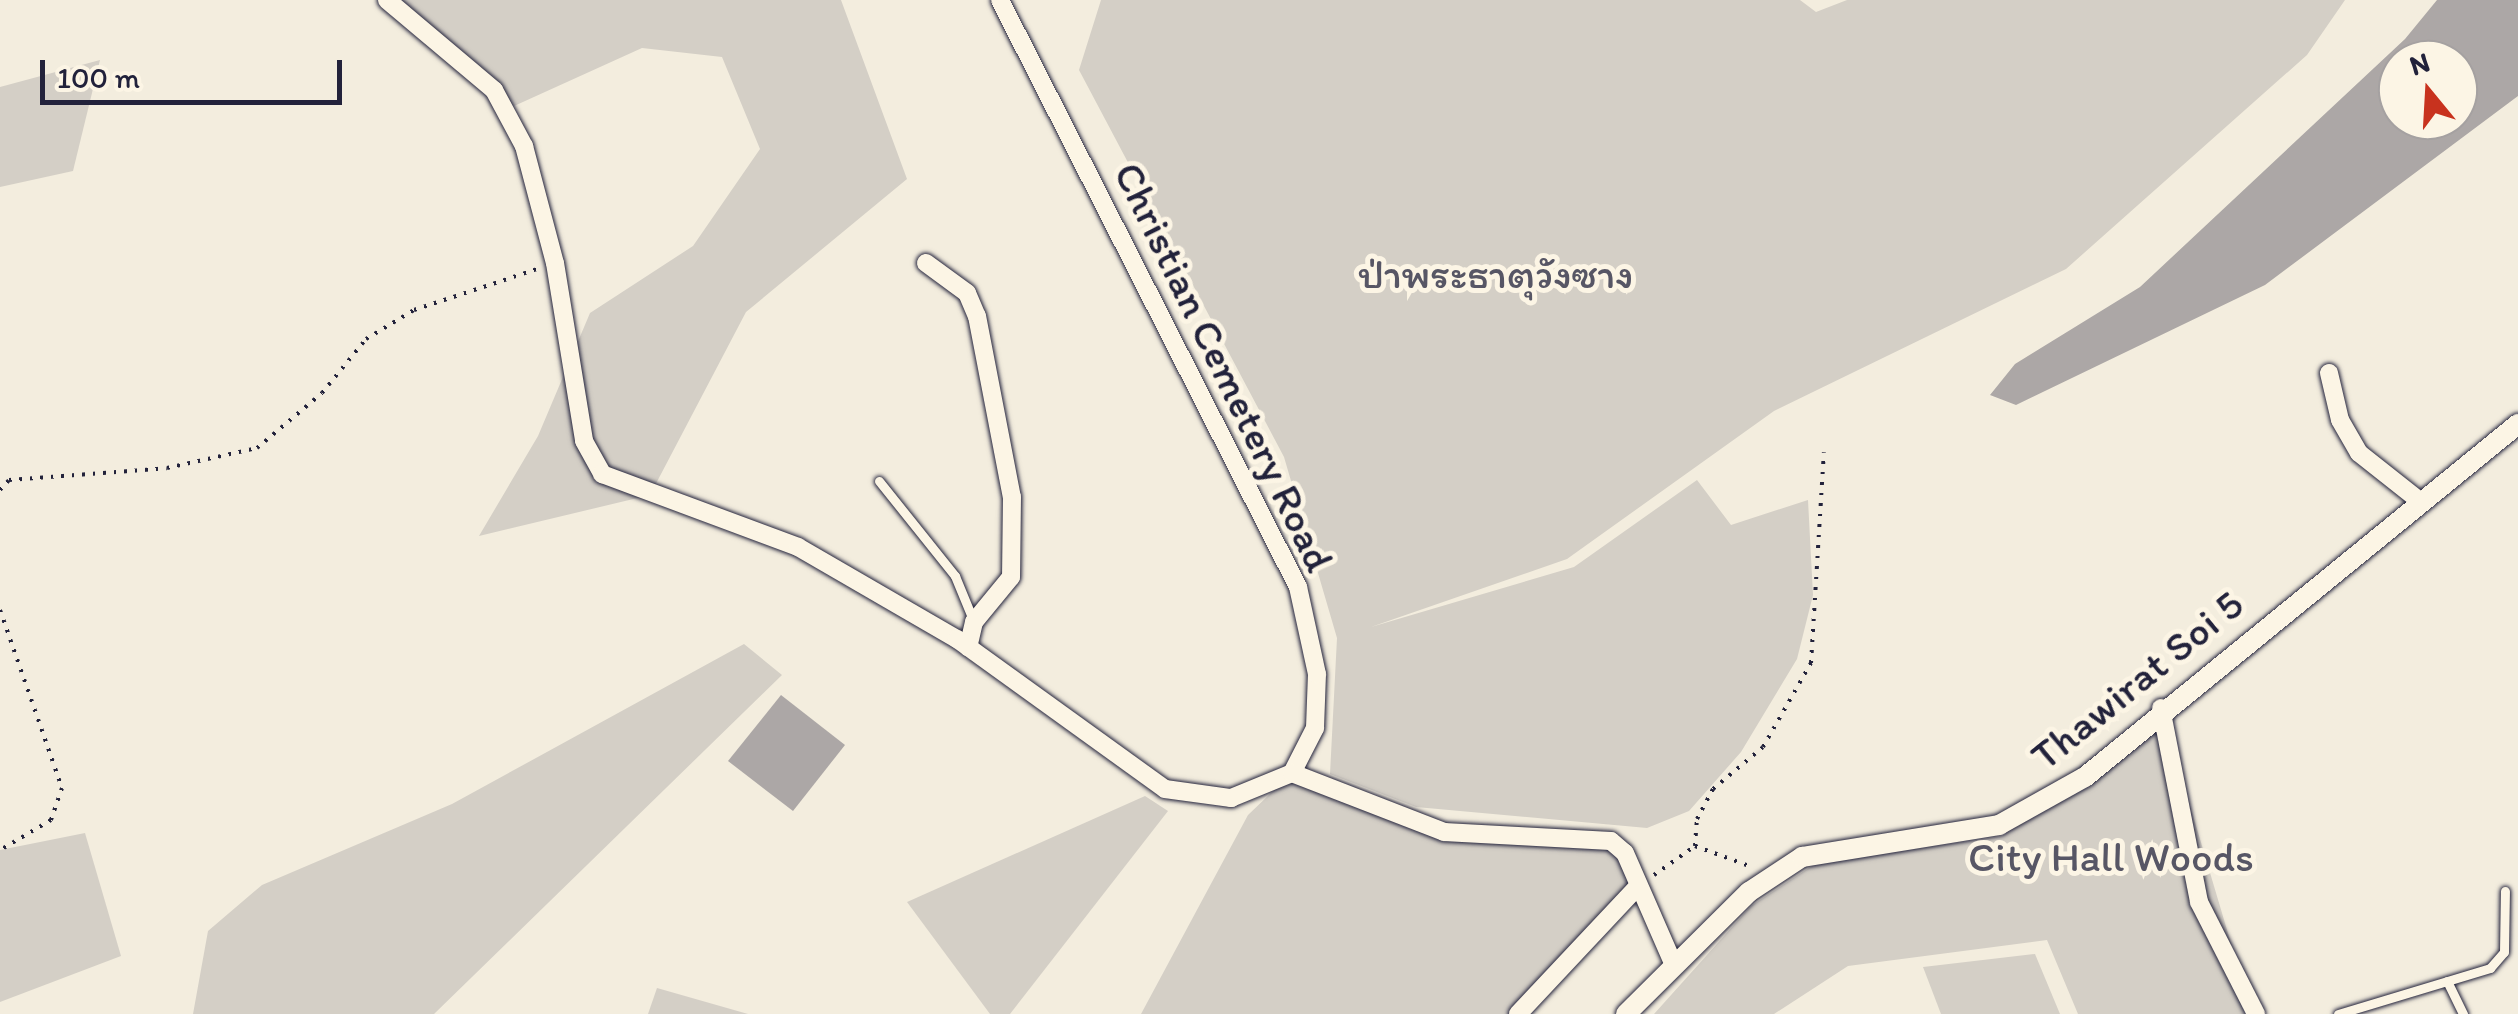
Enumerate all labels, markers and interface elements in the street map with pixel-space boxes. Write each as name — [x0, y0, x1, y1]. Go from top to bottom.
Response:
scale bar — [45, 40, 348, 102]
north arrow — [2378, 40, 2478, 140]
text: N — [2405, 44, 2434, 82]
text: 100 m — [57, 59, 140, 96]
street label: Christian Cemetery Road — [1103, 154, 1345, 580]
park label: ป่าพระธาตุวังซาง — [1358, 249, 1634, 299]
street label: Thawirat Soi 5 — [2021, 579, 2253, 781]
park label: City Hall Woods — [1968, 832, 2254, 882]

